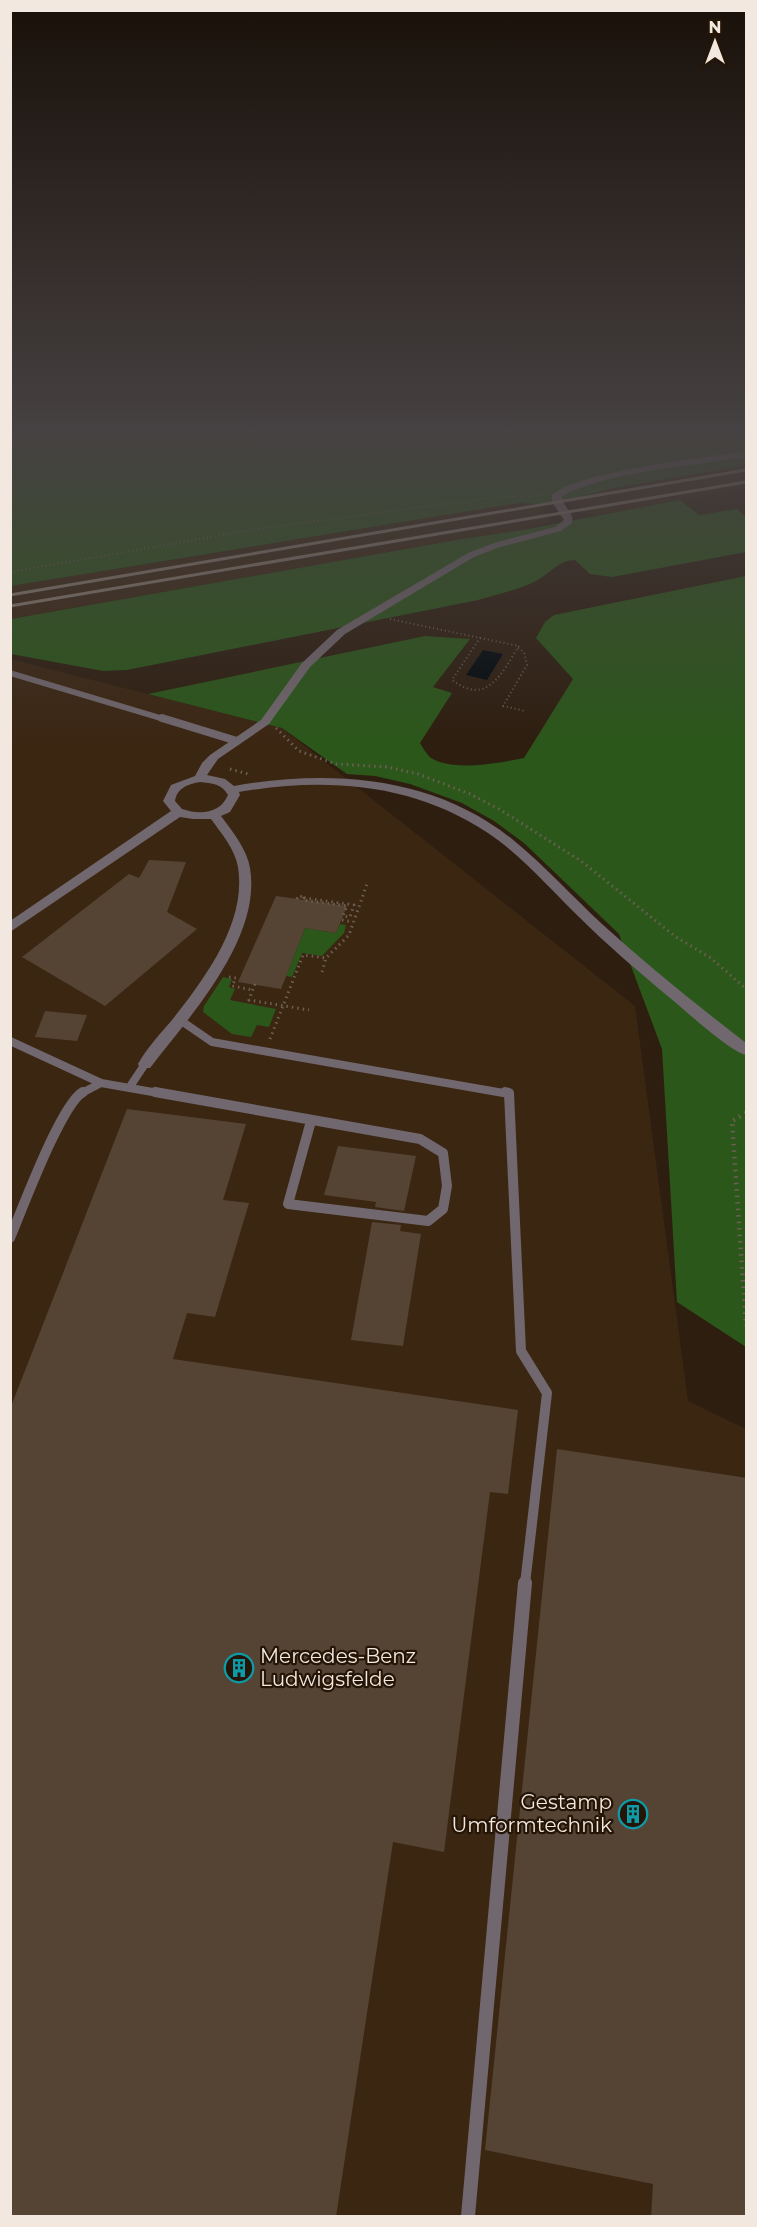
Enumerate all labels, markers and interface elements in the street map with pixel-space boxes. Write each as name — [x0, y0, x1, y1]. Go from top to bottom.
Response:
north arrow — [685, 12, 745, 72]
text: N — [709, 18, 721, 37]
place label: Mercedes-Benz Ludwigsfelde — [260, 1644, 416, 1691]
building icon: Mercedes-Benz Ludwigsfelde — [223, 1652, 255, 1684]
place label: Gestamp Umformtechnik — [451, 1790, 612, 1837]
building icon: Gestamp Umformtechnik — [617, 1798, 649, 1830]

